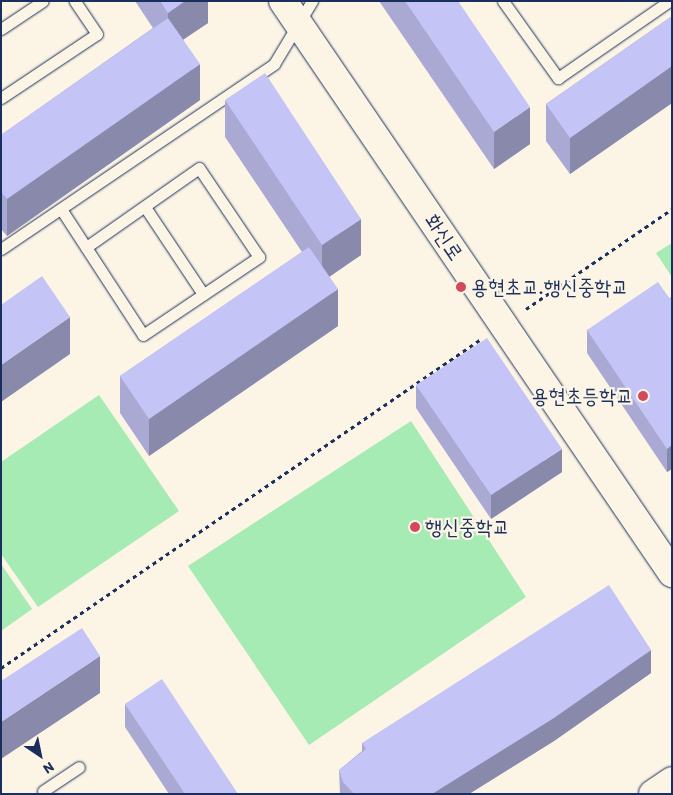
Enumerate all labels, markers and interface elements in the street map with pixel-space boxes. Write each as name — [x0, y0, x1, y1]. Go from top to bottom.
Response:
street label: 화신로 — [419, 209, 469, 265]
place label: 용현초교.행신중학교 — [471, 274, 628, 300]
marker: 용현초교.행신중학교 — [455, 281, 467, 293]
place label: 용현초등학교 — [532, 383, 633, 409]
marker: 용현초등학교 — [637, 390, 649, 402]
place label: 행신중학교 — [425, 514, 509, 540]
marker: 행신중학교 — [409, 521, 421, 533]
north arrow — [15, 730, 65, 780]
text: N — [40, 758, 57, 778]

